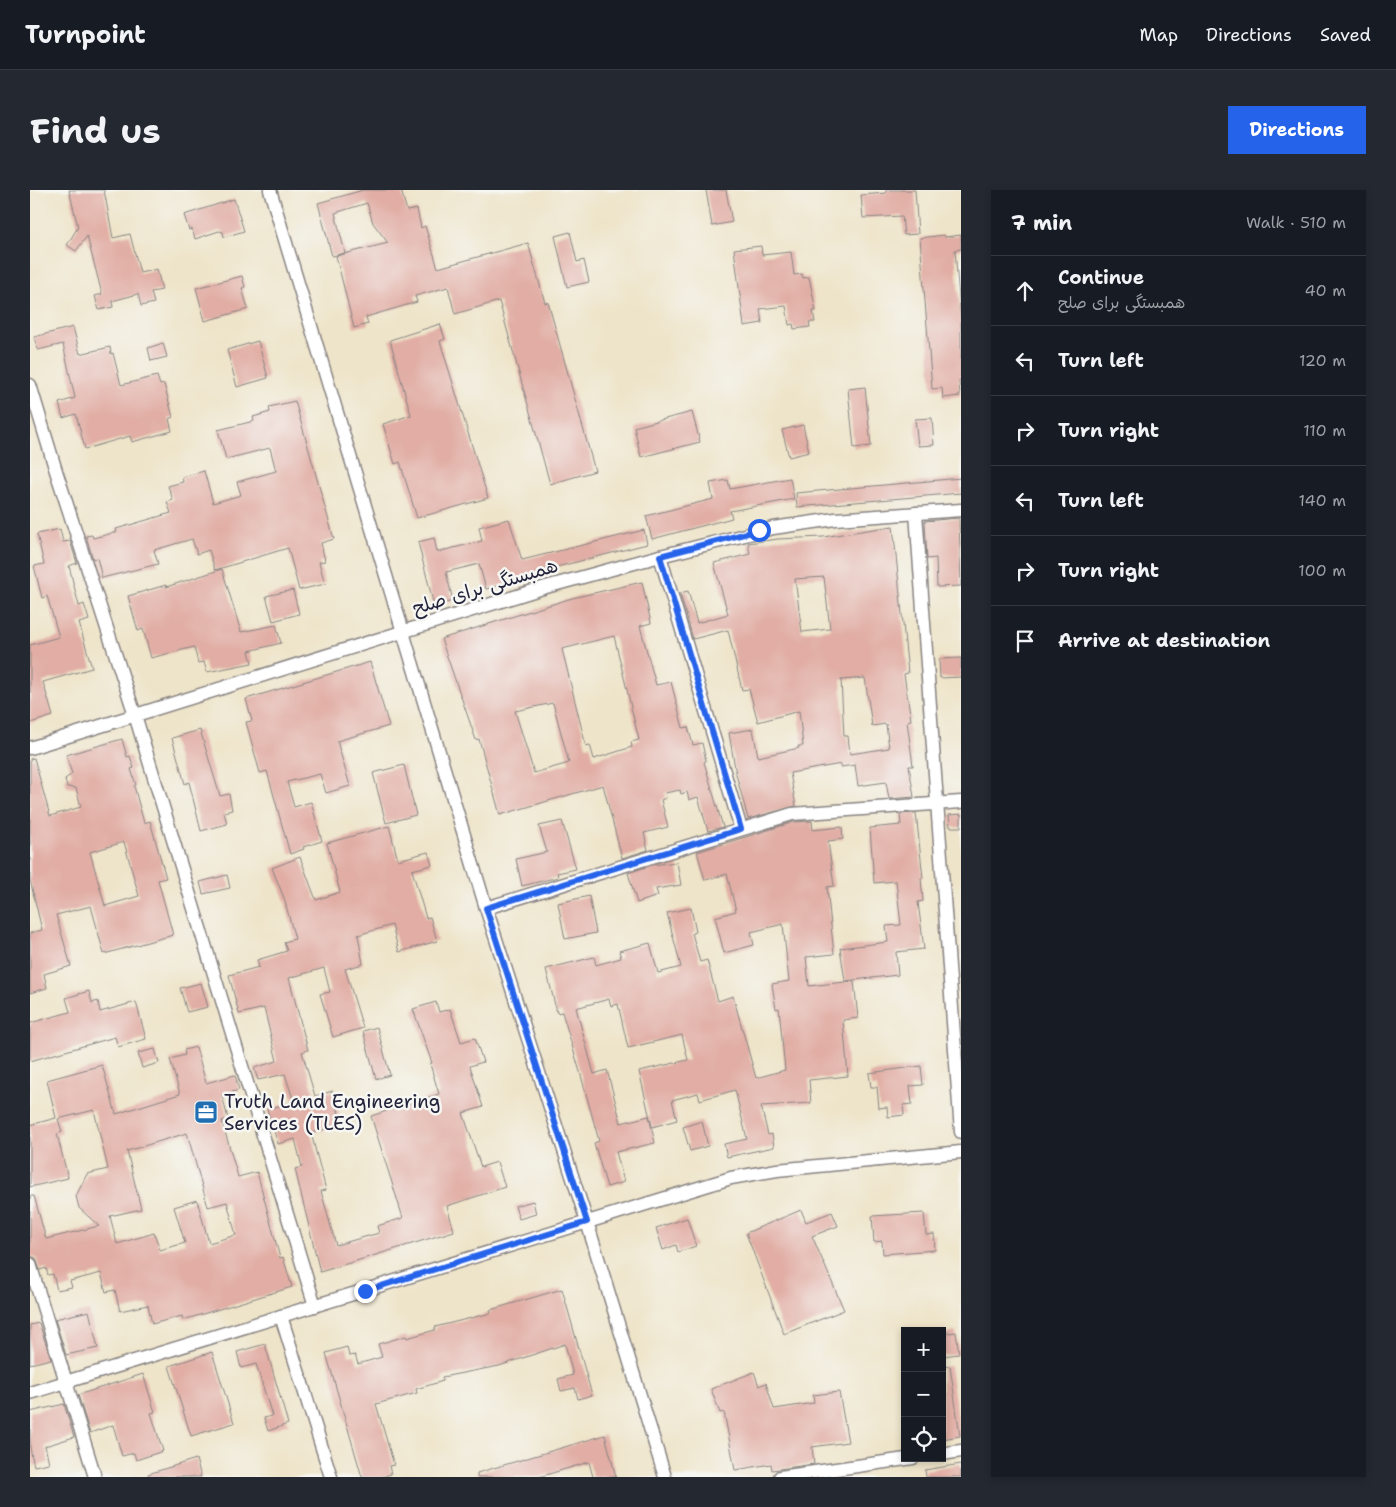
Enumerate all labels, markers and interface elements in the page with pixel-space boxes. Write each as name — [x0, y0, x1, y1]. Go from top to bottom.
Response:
text: Turnpoint — [25, 19, 146, 51]
text: Map — [1140, 23, 1178, 47]
text: Directions — [1206, 23, 1292, 47]
text: Saved — [1320, 23, 1371, 47]
button: Directions — [1228, 106, 1366, 154]
text: Find us — [30, 107, 161, 154]
text: 7 min — [1011, 209, 1072, 237]
text: Walk · 510 m — [1246, 212, 1346, 233]
text: Continue — [1058, 265, 1144, 290]
icon: ahead — [1011, 277, 1039, 305]
text: 40 m — [1304, 280, 1346, 301]
text: همبستگی برای صلح — [1058, 292, 1185, 313]
icon: left — [1011, 347, 1039, 375]
text: Turn left — [1058, 348, 1144, 373]
text: 120 m — [1299, 350, 1346, 371]
icon: right — [1011, 417, 1039, 445]
text: Turn right — [1058, 418, 1159, 443]
text: 110 m — [1303, 420, 1346, 441]
icon: left — [1011, 487, 1039, 515]
text: Turn left — [1058, 488, 1144, 513]
text: 140 m — [1299, 490, 1346, 511]
route start — [748, 519, 771, 542]
street label: همبستگی برای صلح — [409, 552, 561, 621]
icon: right — [1011, 557, 1039, 585]
text: Turn right — [1058, 558, 1159, 583]
text: 100 m — [1298, 560, 1346, 581]
icon: arrive — [1011, 627, 1039, 655]
text: Arrive at destination — [1058, 628, 1270, 653]
place label: Truth Land Engineering Services (TLES) — [224, 1089, 440, 1136]
office icon: Truth Land Engineering Services (TLES) — [193, 1099, 219, 1125]
route end — [354, 1280, 377, 1303]
map controls — [901, 1327, 946, 1462]
button: + — [901, 1327, 946, 1372]
button: − — [901, 1372, 946, 1417]
button: locate — [901, 1417, 946, 1462]

